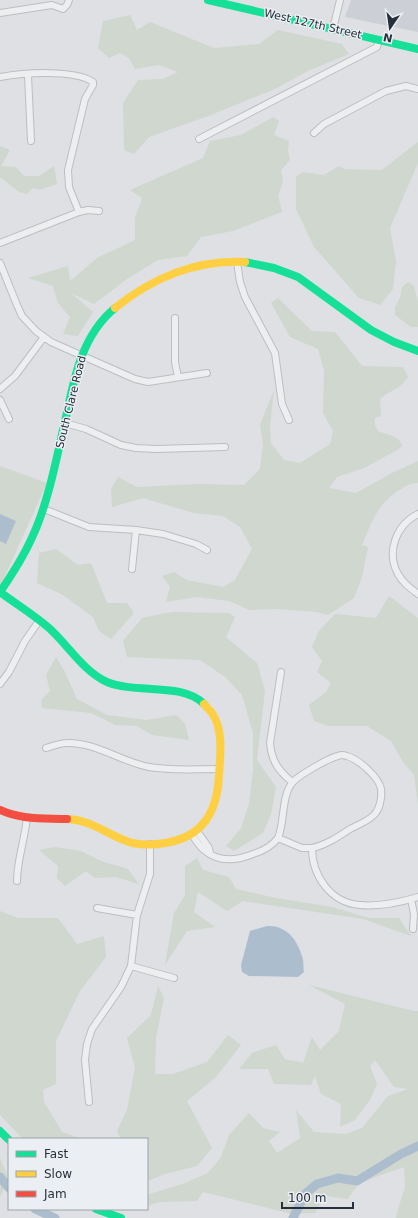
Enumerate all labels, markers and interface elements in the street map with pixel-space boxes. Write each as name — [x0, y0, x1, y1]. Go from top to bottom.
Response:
street label: West 127th Street — [263, 6, 364, 42]
north arrow — [370, 8, 410, 48]
text: N — [382, 30, 394, 45]
street label: South Clare Road — [53, 354, 89, 450]
legend — [8, 1138, 148, 1210]
text: Fast — [44, 1147, 68, 1161]
text: Slow — [44, 1167, 72, 1181]
scale bar — [282, 1184, 353, 1210]
text: Jam — [43, 1187, 67, 1201]
text: 100 m — [288, 1191, 326, 1205]

